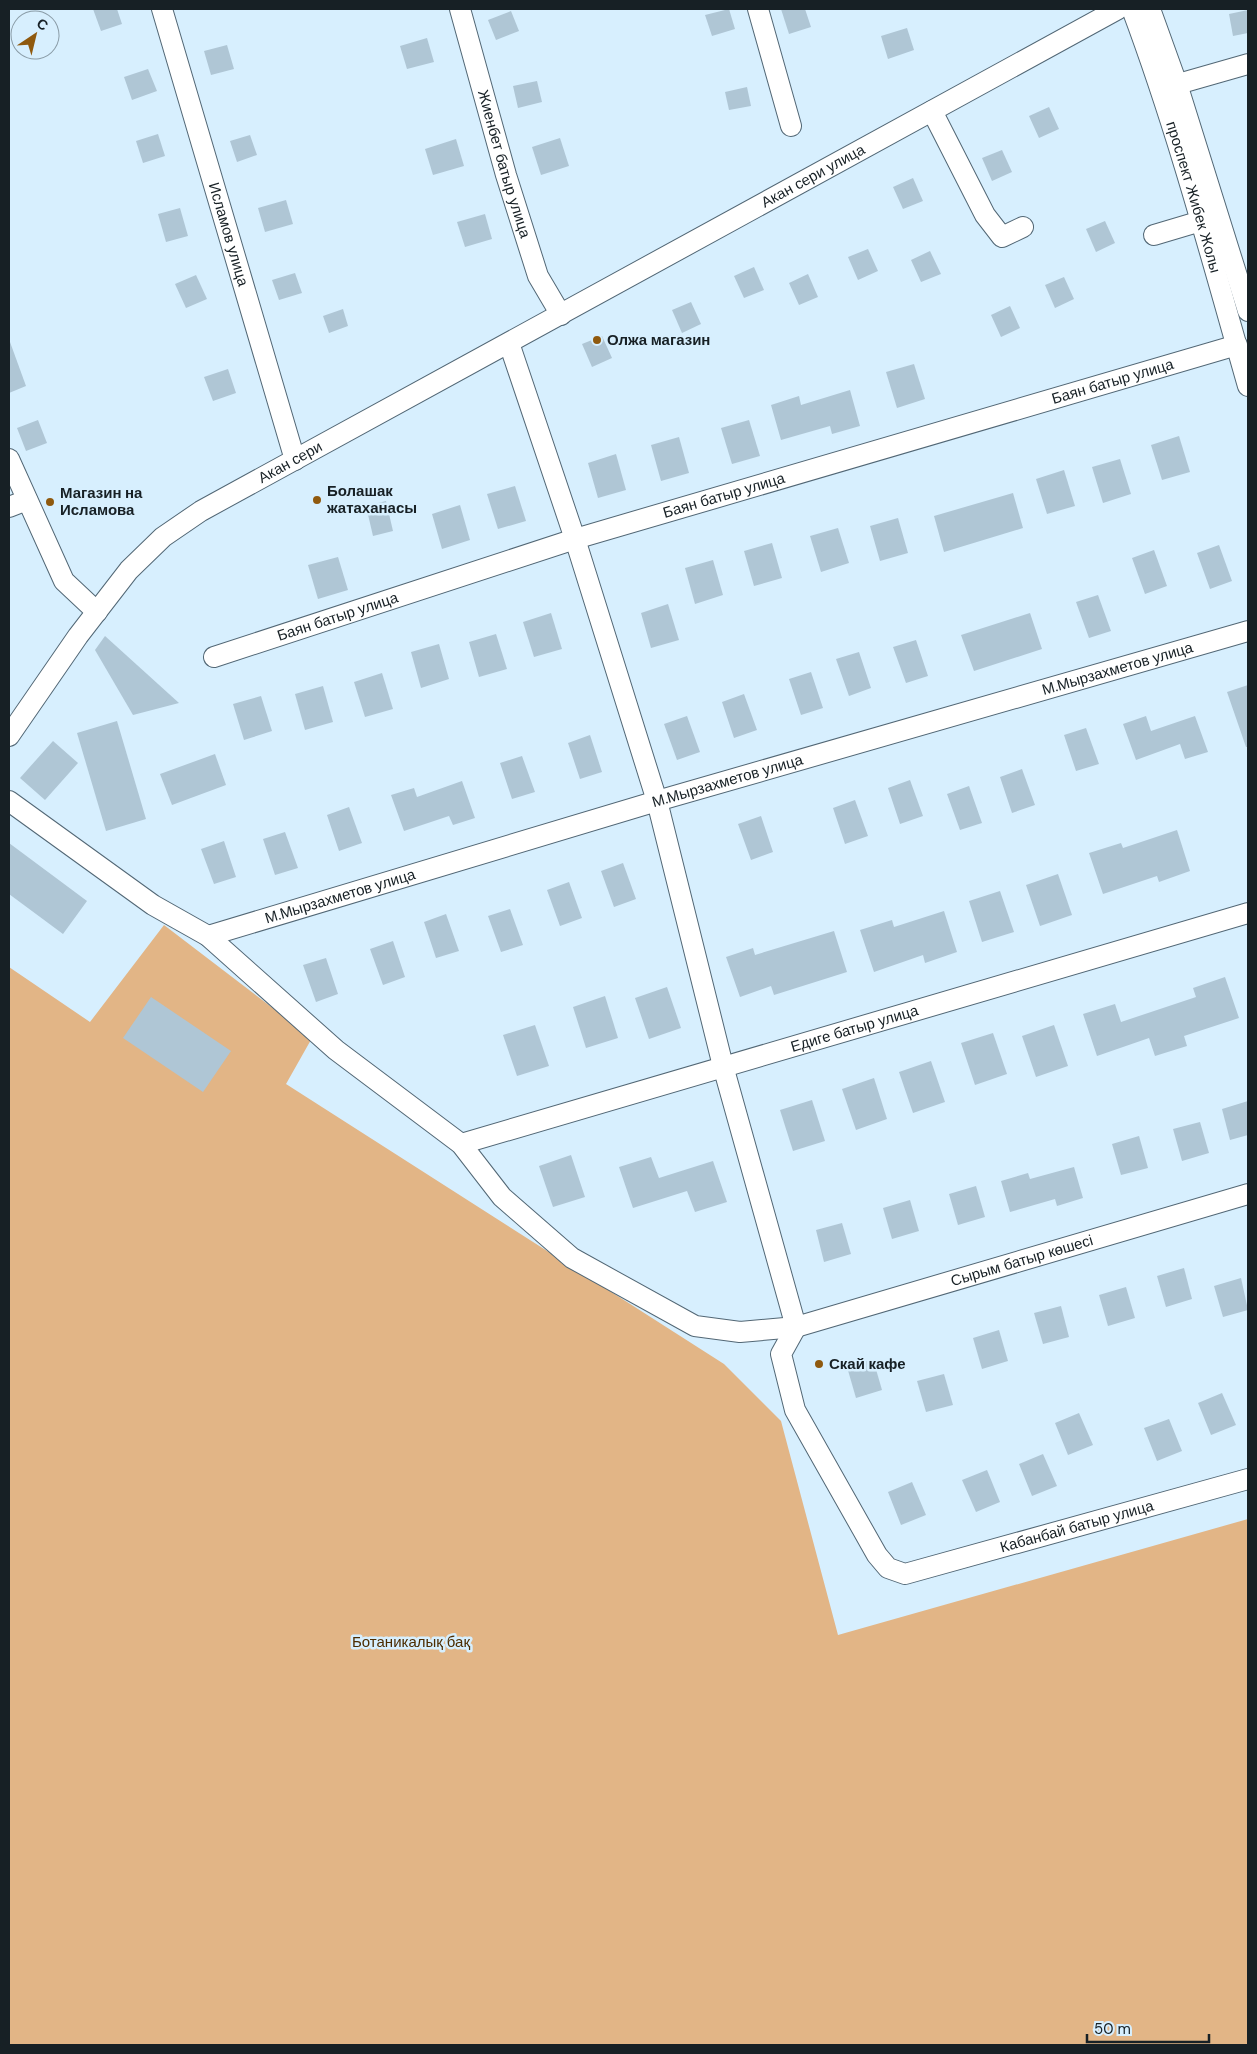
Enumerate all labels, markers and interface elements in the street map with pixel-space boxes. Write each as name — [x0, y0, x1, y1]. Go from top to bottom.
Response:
north arrow — [10, 10, 60, 60]
text: С — [33, 14, 52, 35]
street label: Жиенбет батыр улица — [473, 87, 536, 241]
street label: проспект Жибек Жолы — [1161, 119, 1225, 275]
street label: Акан сери улица — [758, 139, 869, 212]
street label: Исламов улица — [204, 180, 253, 289]
place label: Олжа магазин — [607, 330, 710, 350]
marker: Олжа магазин — [591, 334, 603, 346]
street label: Баян батыр улица — [1049, 354, 1177, 409]
street label: Акан сери — [255, 437, 326, 488]
street label: Баян батыр улица — [661, 468, 788, 523]
place label: Болашак жатаханасы — [326, 481, 417, 518]
place label: Магазин на Исламова — [60, 483, 143, 520]
marker: Болашак жатаханасы — [311, 494, 323, 506]
marker: Магазин на Исламова — [44, 496, 56, 508]
street label: Баян батыр улица — [275, 587, 401, 646]
street label: М.Мырзахметов улица — [1040, 637, 1196, 700]
street label: М.Мырзахметов улица — [650, 749, 806, 812]
street label: М.Мырзахметов улица — [263, 864, 418, 928]
street label: Едиге батыр улица — [788, 1000, 921, 1057]
street label: Сырым батыр көшесі — [948, 1230, 1095, 1291]
place label: Скай кафе — [829, 1354, 906, 1374]
marker: Скай кафе — [813, 1358, 825, 1370]
street label: Кабанбай батыр улица — [998, 1495, 1157, 1557]
park label: Ботаникалық бақ — [352, 1632, 470, 1652]
scale bar — [1087, 2012, 1210, 2044]
text: 50 m — [1094, 2019, 1131, 2039]

